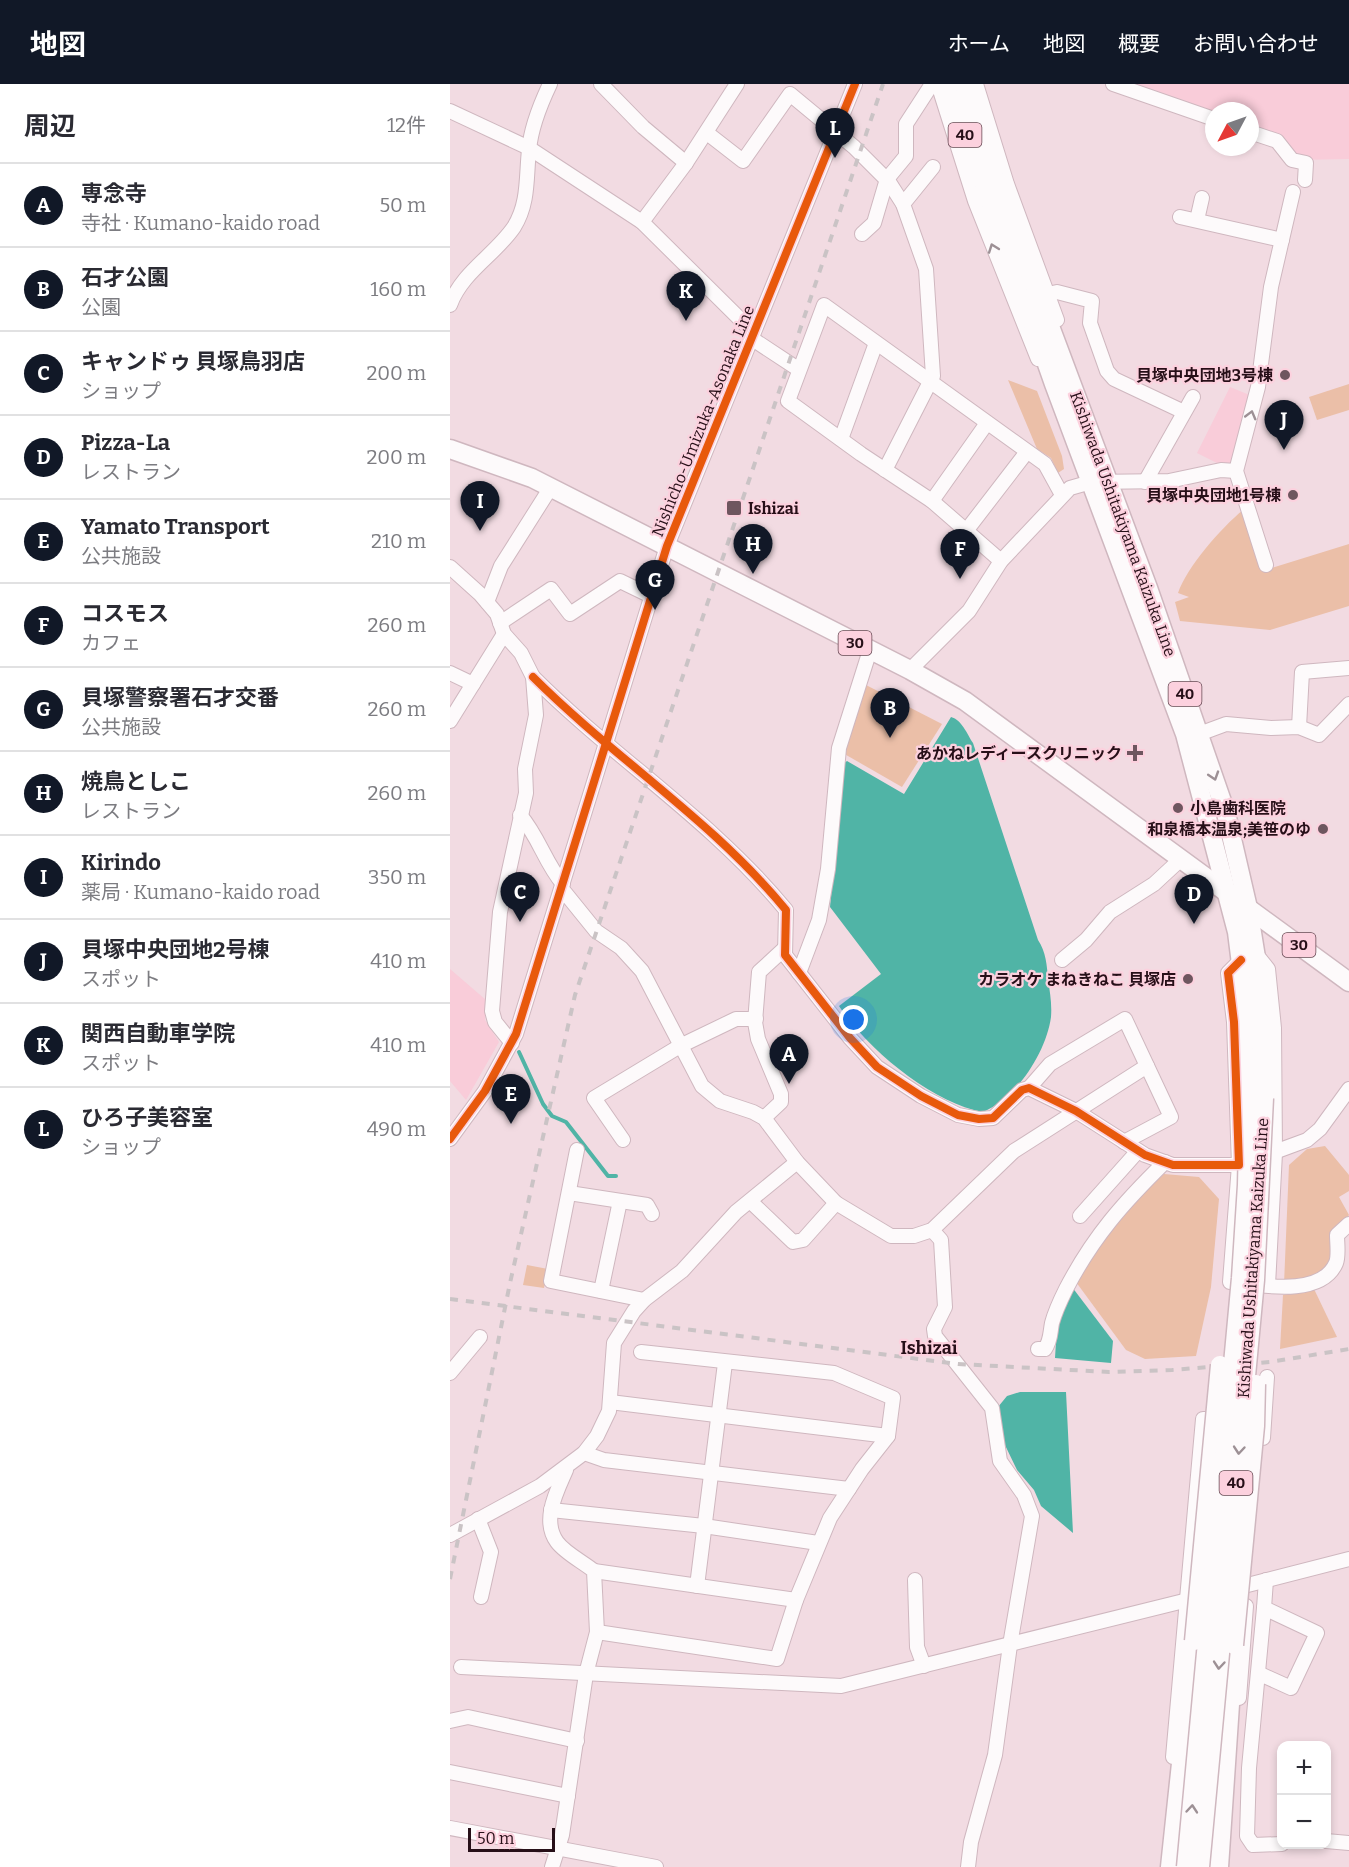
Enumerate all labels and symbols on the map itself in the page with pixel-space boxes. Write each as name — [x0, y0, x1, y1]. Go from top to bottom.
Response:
north arrow — [1205, 102, 1259, 156]
pin: L — [816, 109, 854, 158]
road number: 40 — [948, 123, 982, 147]
one-way arrow — [988, 244, 1000, 255]
pin: K — [666, 272, 706, 321]
street label: Nishicho-Umizuka-Asonaka Line — [648, 303, 758, 539]
place label: 貝塚中央団地3号棟 — [1136, 366, 1273, 385]
marker: 貝塚中央団地3号棟 — [1278, 368, 1292, 382]
street label: Kishiwada Ushitakiyama Kaizuka Line — [1066, 389, 1180, 659]
pin: J — [1264, 400, 1304, 450]
one-way arrow — [1244, 410, 1256, 420]
pin: I — [460, 482, 500, 531]
place label: 貝塚中央団地1号棟 — [1146, 486, 1281, 505]
marker: 貝塚中央団地1号棟 — [1286, 488, 1300, 502]
marker: Ishizai — [725, 499, 743, 517]
place label: Ishizai — [748, 499, 799, 518]
pin: H — [734, 524, 772, 574]
pin: F — [940, 530, 980, 579]
pin: G — [636, 560, 674, 610]
road number: 30 — [838, 631, 872, 655]
road number: 40 — [1168, 682, 1202, 706]
pin: B — [870, 688, 910, 738]
place label: あかねレディースクリニック — [916, 744, 1122, 763]
marker: あかねレディースクリニック — [1126, 744, 1144, 762]
one-way arrow — [1207, 770, 1219, 781]
place label: 小島歯科医院 — [1190, 799, 1286, 818]
marker: 小島歯科医院 — [1171, 801, 1185, 815]
place label: 和泉橋本温泉;美笹のゆ — [1147, 820, 1311, 839]
marker: 和泉橋本温泉;美笹のゆ — [1316, 822, 1330, 836]
pin: C — [500, 872, 540, 922]
pin: D — [1174, 874, 1214, 924]
road number: 30 — [1282, 933, 1316, 957]
place label: カラオケ まねきねこ 貝塚店 — [978, 970, 1176, 989]
marker: カラオケ まねきねこ 貝塚店 — [1181, 972, 1195, 986]
your location — [839, 1005, 868, 1034]
pin: A — [770, 1034, 808, 1084]
pin: E — [492, 1074, 530, 1124]
street label: Kishiwada Ushitakiyama Kaizuka Line — [1234, 1117, 1272, 1399]
district label: Ishizai — [900, 1337, 958, 1359]
one-way arrow — [1233, 1445, 1246, 1454]
road number: 40 — [1220, 1471, 1252, 1495]
one-way arrow — [1213, 1660, 1226, 1669]
one-way arrow — [1185, 1804, 1198, 1813]
scale bar — [468, 1825, 555, 1852]

